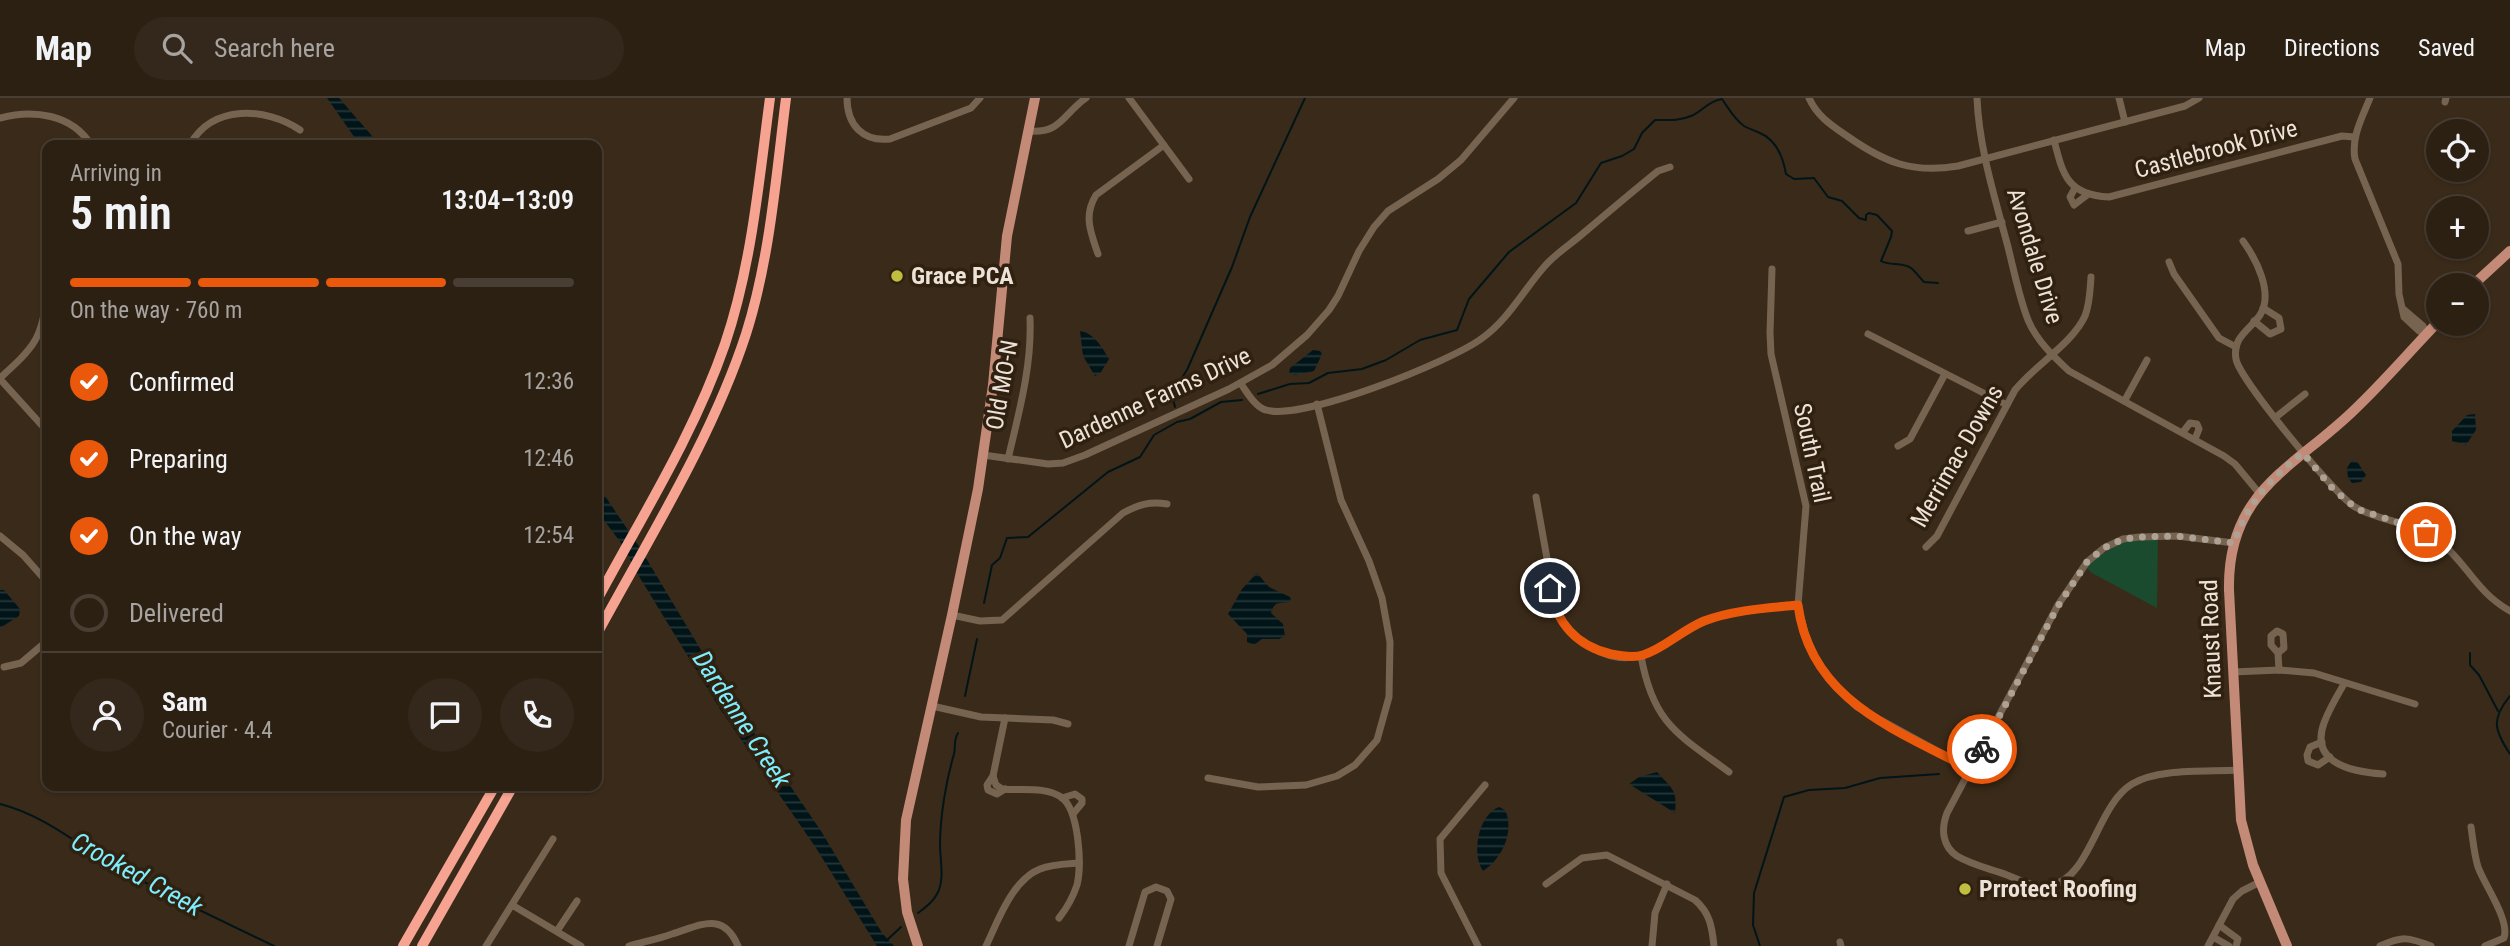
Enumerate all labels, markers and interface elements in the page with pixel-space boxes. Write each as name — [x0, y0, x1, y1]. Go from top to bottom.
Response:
search box — [134, 17, 624, 80]
text: Map — [35, 29, 92, 68]
icon: search — [158, 29, 196, 67]
text: Search here — [214, 33, 335, 63]
text: Map — [2205, 34, 2246, 62]
text: Directions — [2284, 34, 2380, 62]
text: Saved — [2418, 34, 2475, 62]
street label: Castlebrook Drive — [2132, 114, 2300, 184]
map controls — [2426, 119, 2489, 336]
button: locate — [2426, 119, 2489, 182]
text: Arriving in — [70, 160, 162, 187]
text: 13:04–13:09 — [441, 185, 574, 215]
street label: Avondale Drive — [2001, 185, 2069, 327]
text: 5 min — [70, 186, 172, 240]
button: + — [2426, 196, 2489, 259]
place label: Grace PCA — [911, 262, 1014, 290]
marker: Grace PCA — [889, 268, 905, 284]
button: − — [2426, 273, 2489, 336]
text: On the way · 760 m — [70, 297, 242, 324]
street label: Old MO-N — [980, 338, 1024, 432]
street label: Dardenne Farms Drive — [1055, 341, 1255, 455]
icon: check — [70, 363, 108, 401]
text: Confirmed — [129, 367, 235, 397]
text: 12:36 — [523, 368, 574, 395]
street label: Merrimac Downs — [1905, 380, 2009, 532]
street label: South Trail — [1788, 401, 1836, 505]
icon: check — [70, 440, 108, 478]
text: Preparing — [129, 444, 228, 474]
text: 12:46 — [523, 445, 574, 472]
pin — [2396, 502, 2456, 562]
icon: bag — [2407, 513, 2445, 551]
icon: check — [70, 517, 108, 555]
text: On the way — [129, 521, 242, 551]
text: 12:54 — [523, 522, 574, 549]
pin — [1520, 558, 1580, 618]
icon: home — [1531, 569, 1569, 607]
street label: Knaust Road — [2195, 579, 2227, 699]
text: Delivered — [129, 598, 224, 628]
water label: Dardenne Creek — [687, 645, 798, 794]
button: person — [70, 678, 144, 752]
button: chat — [408, 678, 482, 752]
button: phone — [500, 678, 574, 752]
text: Sam — [162, 687, 208, 717]
courier — [1947, 714, 2017, 784]
text: Courier · 4.4 — [162, 717, 273, 744]
icon: bike — [1963, 730, 2001, 768]
water label: Crooked Creek — [66, 826, 208, 923]
place label: Prrotect Roofing — [1979, 875, 2137, 903]
marker: Prrotect Roofing — [1957, 881, 1973, 897]

